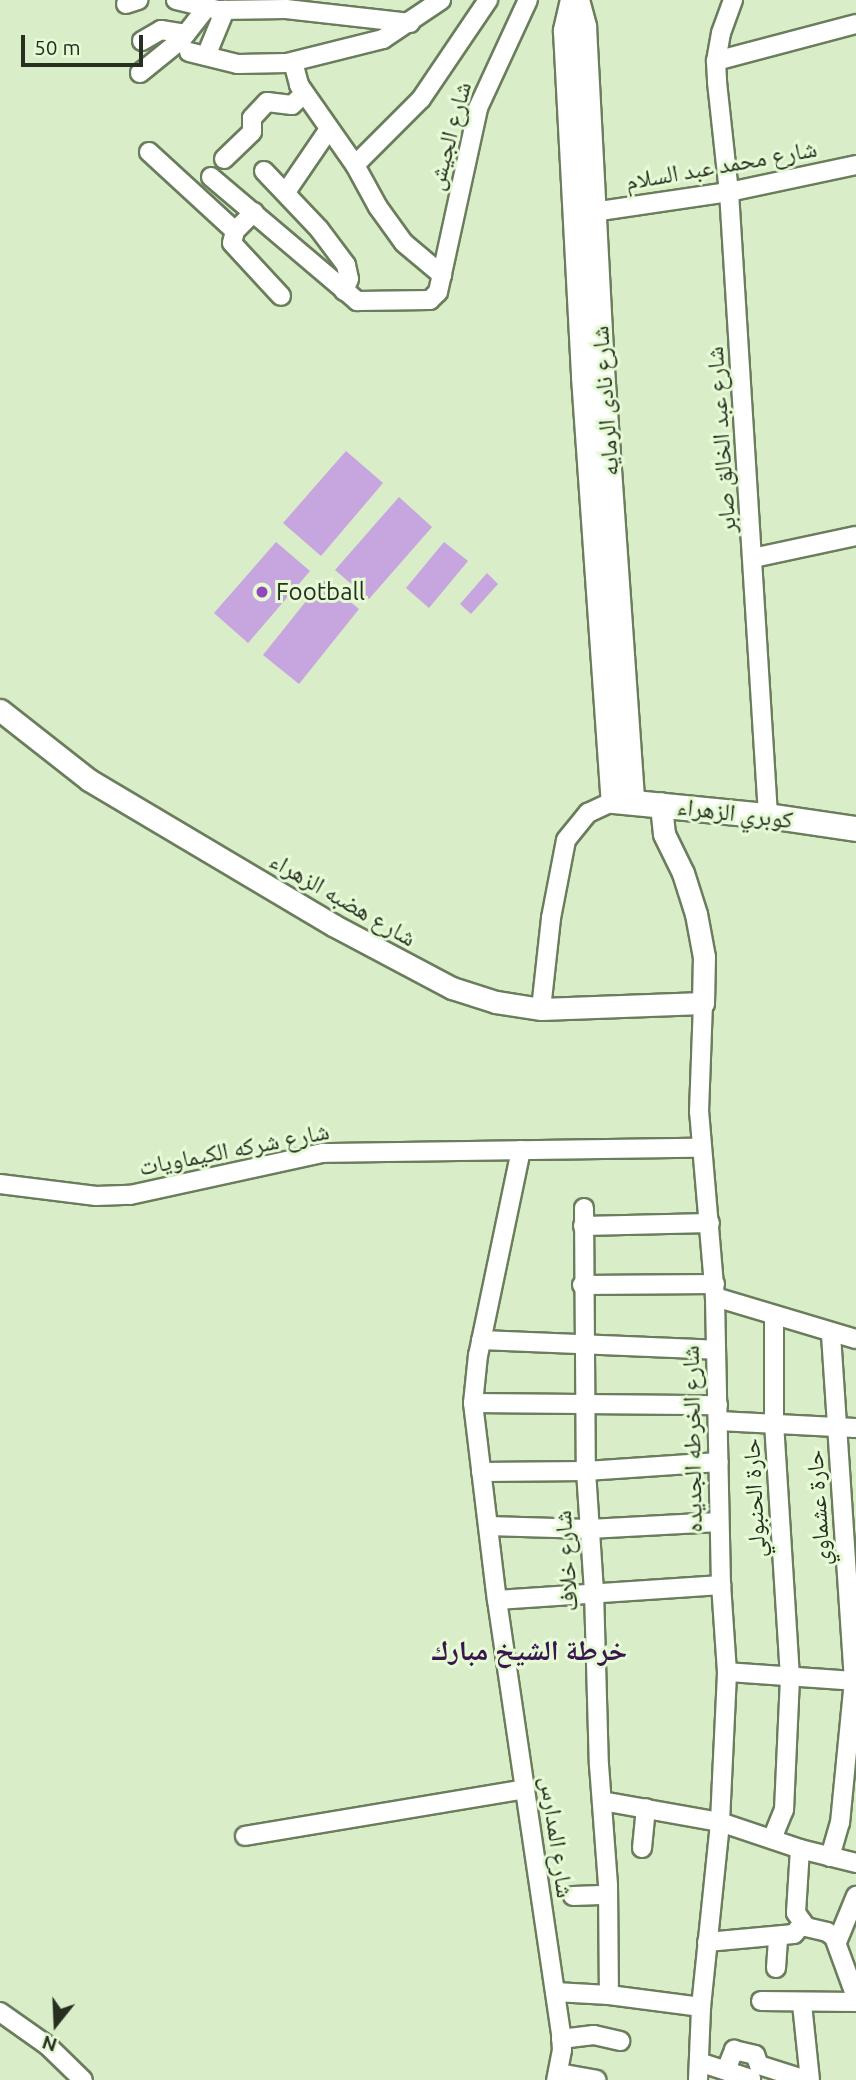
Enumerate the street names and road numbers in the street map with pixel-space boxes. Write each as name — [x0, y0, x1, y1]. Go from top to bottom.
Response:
street label: شارع الجيش — [421, 79, 477, 193]
street label: شارع محمد عبد السلام — [623, 134, 819, 196]
street label: شارع نادى الرمايه — [585, 325, 625, 477]
street label: شارع عبد الخالق صابر — [700, 346, 742, 534]
street label: كوبري الزهراء — [675, 792, 795, 834]
street label: شارع هضبه الزهراء — [265, 846, 421, 952]
street label: شارع شركه الكيماويات — [136, 1116, 332, 1182]
street label: شارع الخرطه الجديده — [676, 1345, 708, 1533]
street label: حارة الحنبولي — [736, 1438, 772, 1558]
street label: حارة عشماوي — [800, 1449, 836, 1567]
street label: شارع خلاف — [548, 1509, 584, 1613]
street label: شارع المدارس — [534, 1774, 580, 1900]

